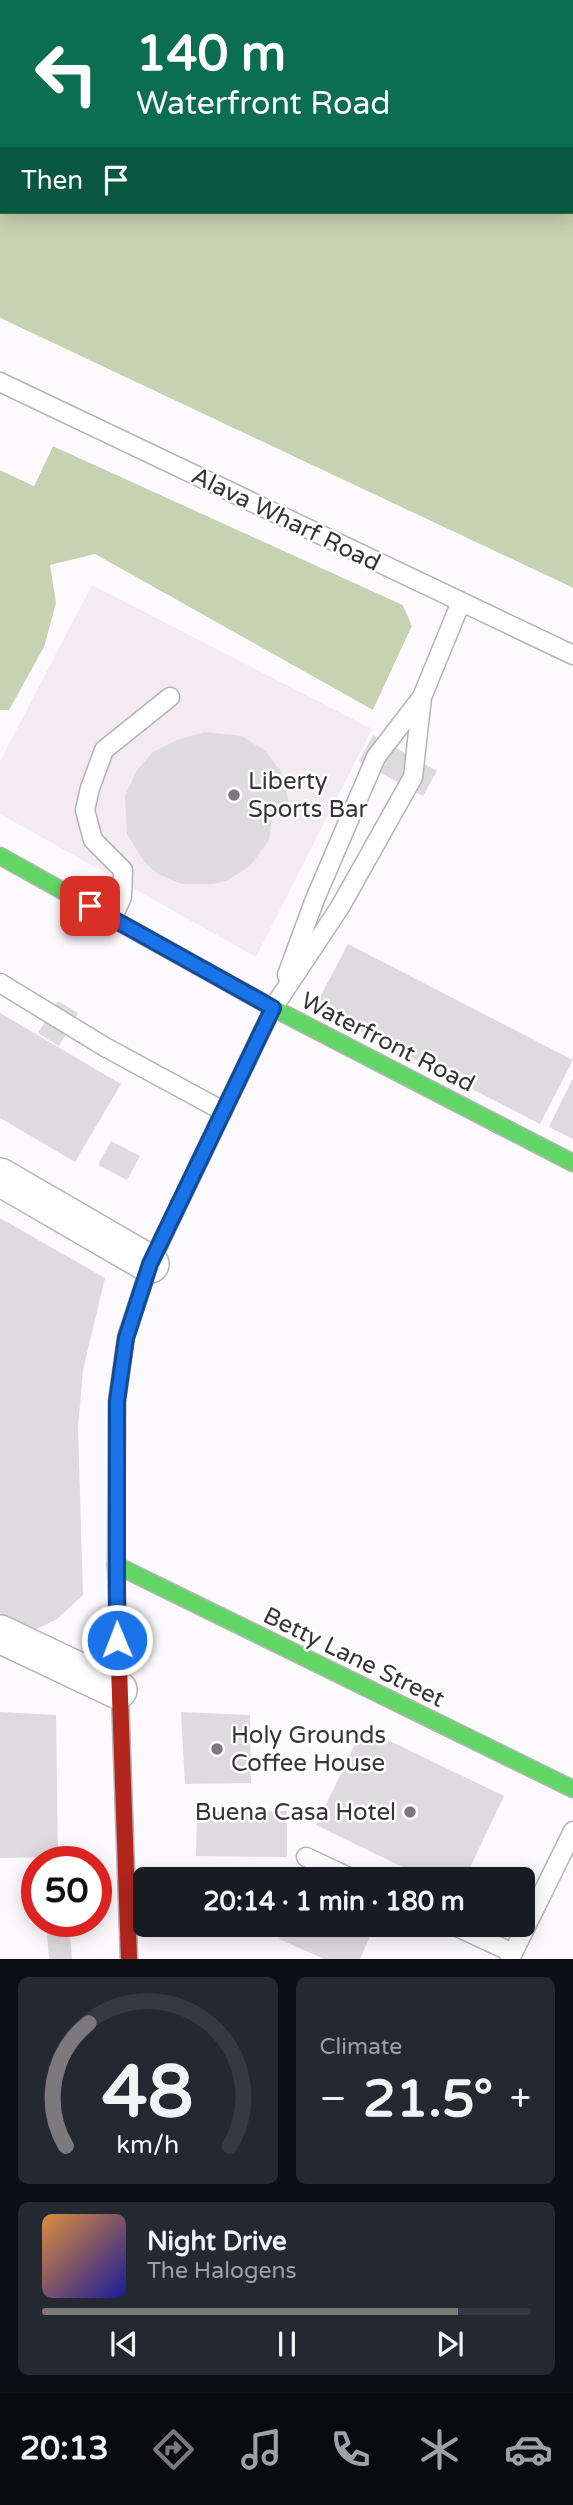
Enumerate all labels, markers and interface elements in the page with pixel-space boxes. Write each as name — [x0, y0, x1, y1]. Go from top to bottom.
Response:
text: 140 m — [136, 25, 286, 84]
icon: left — [21, 28, 112, 119]
text: Waterfront Road — [136, 85, 391, 123]
icon: arrive — [97, 161, 135, 199]
text: Then — [21, 165, 83, 196]
street label: Alava Wharf Road — [187, 461, 385, 578]
place label: Liberty Sports Bar — [248, 767, 369, 824]
marker: Liberty Sports Bar — [226, 787, 242, 803]
pin — [60, 876, 120, 936]
icon: arrive — [71, 887, 109, 925]
street label: Waterfront Road — [296, 986, 479, 1099]
street label: Betty Lane Street — [259, 1601, 449, 1714]
position arrow — [80, 1603, 154, 1677]
place label: Holy Grounds Coffee House — [231, 1721, 386, 1778]
marker: Holy Grounds Coffee House — [209, 1741, 225, 1757]
place label: Buena Casa Hotel — [195, 1798, 396, 1827]
marker: Buena Casa Hotel — [402, 1804, 418, 1820]
speed limit sign: 50 — [21, 1846, 112, 1937]
text: 20:14 · 1 min · 180 m — [203, 1886, 465, 1917]
text: Climate — [320, 2033, 402, 2061]
text: 48 — [102, 2050, 193, 2138]
text: 21.5° — [363, 2068, 493, 2131]
text: − — [320, 2076, 347, 2122]
text: + — [510, 2076, 531, 2122]
text: km/h — [116, 2130, 179, 2160]
text: Night Drive — [147, 2226, 287, 2257]
text: The Halogens — [147, 2257, 296, 2285]
icon: previous — [105, 2325, 143, 2363]
icon: pause — [268, 2325, 306, 2363]
icon: next — [431, 2325, 469, 2363]
icon: directions — [149, 2425, 198, 2474]
icon: music — [237, 2425, 286, 2474]
icon: phone — [326, 2425, 375, 2474]
icon: climate — [415, 2425, 464, 2474]
icon: car — [504, 2425, 553, 2474]
text: 20:13 — [20, 2430, 109, 2468]

